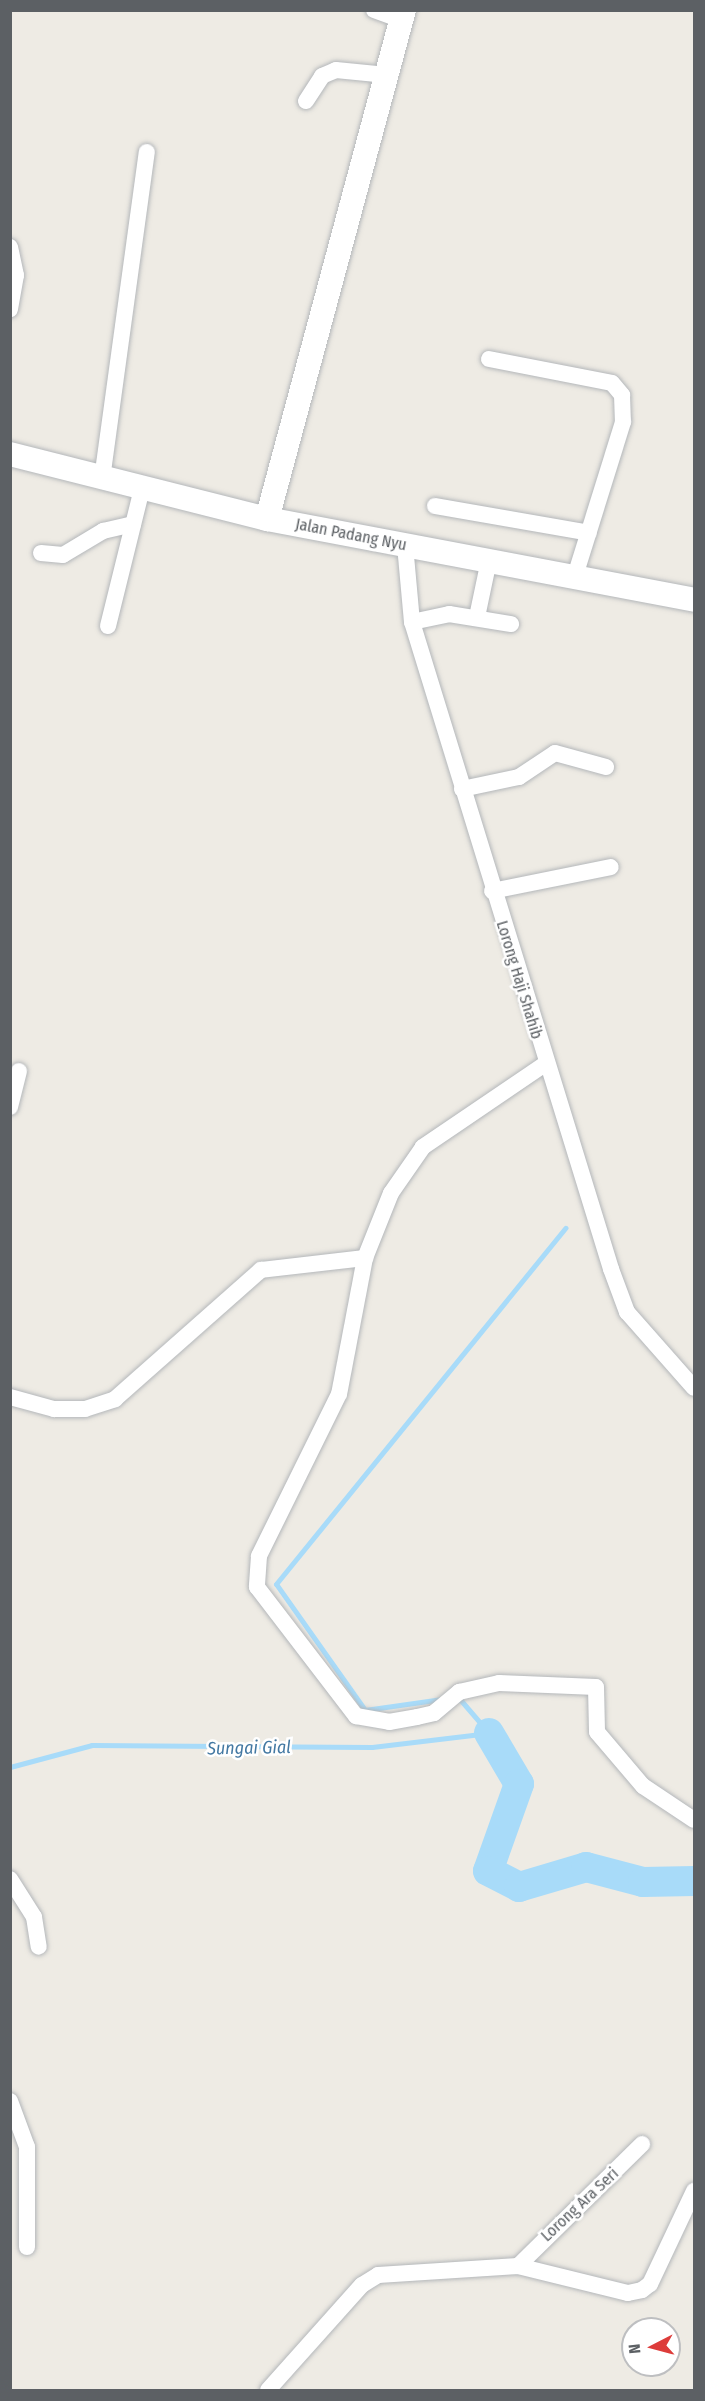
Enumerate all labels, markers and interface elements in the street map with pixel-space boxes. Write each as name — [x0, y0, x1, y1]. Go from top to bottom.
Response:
street label: Jalan Padang Nyu — [294, 515, 408, 555]
street label: Lorong Haji Shahib — [492, 918, 546, 1042]
water label: Sungai Gial — [207, 1736, 291, 1760]
street label: Lorong Ara Seri — [537, 2164, 623, 2246]
north arrow — [621, 2317, 681, 2377]
text: N — [625, 2343, 645, 2354]

